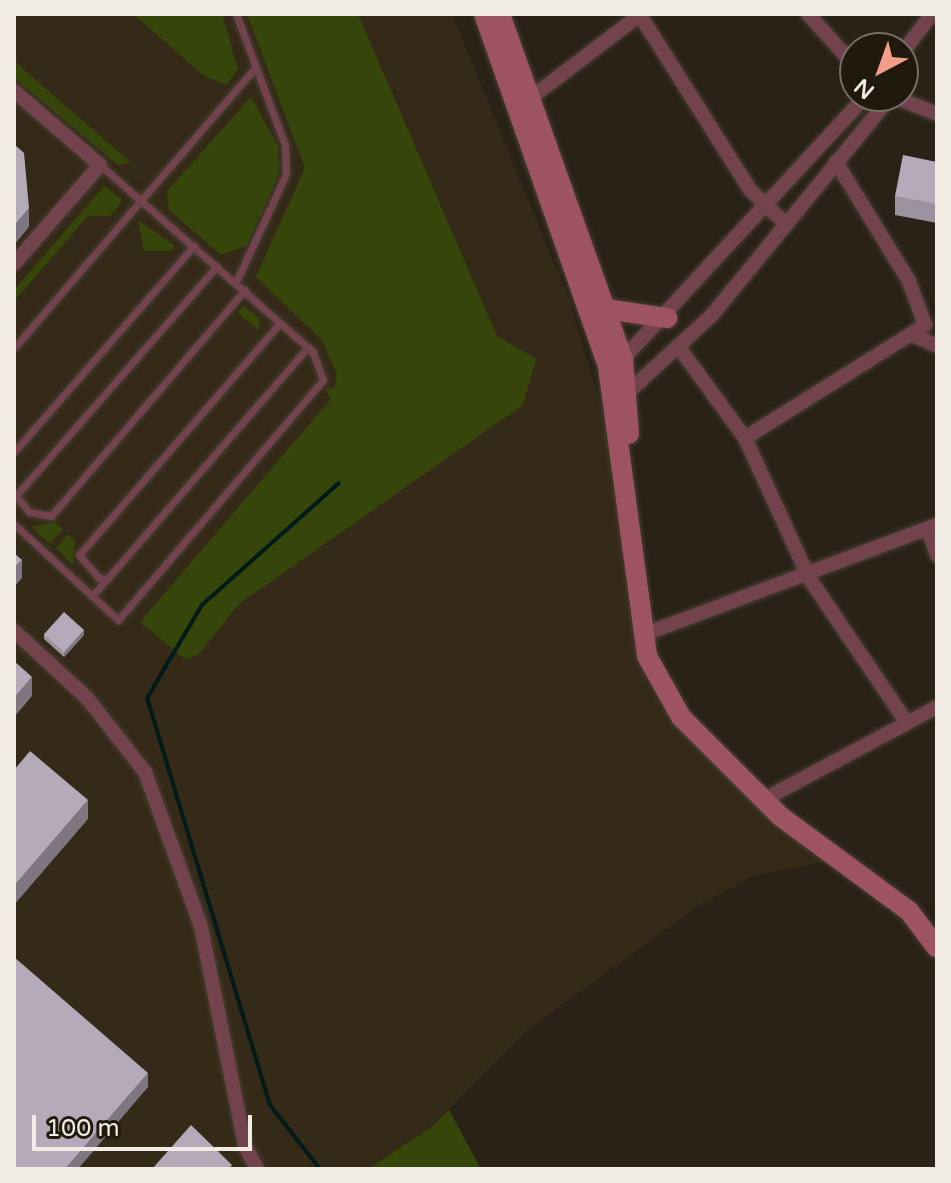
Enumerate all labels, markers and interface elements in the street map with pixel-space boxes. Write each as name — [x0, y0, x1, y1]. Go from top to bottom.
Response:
north arrow — [839, 32, 919, 112]
text: N — [849, 73, 880, 104]
scale bar — [36, 1099, 256, 1149]
text: 100 m — [46, 1114, 120, 1143]

